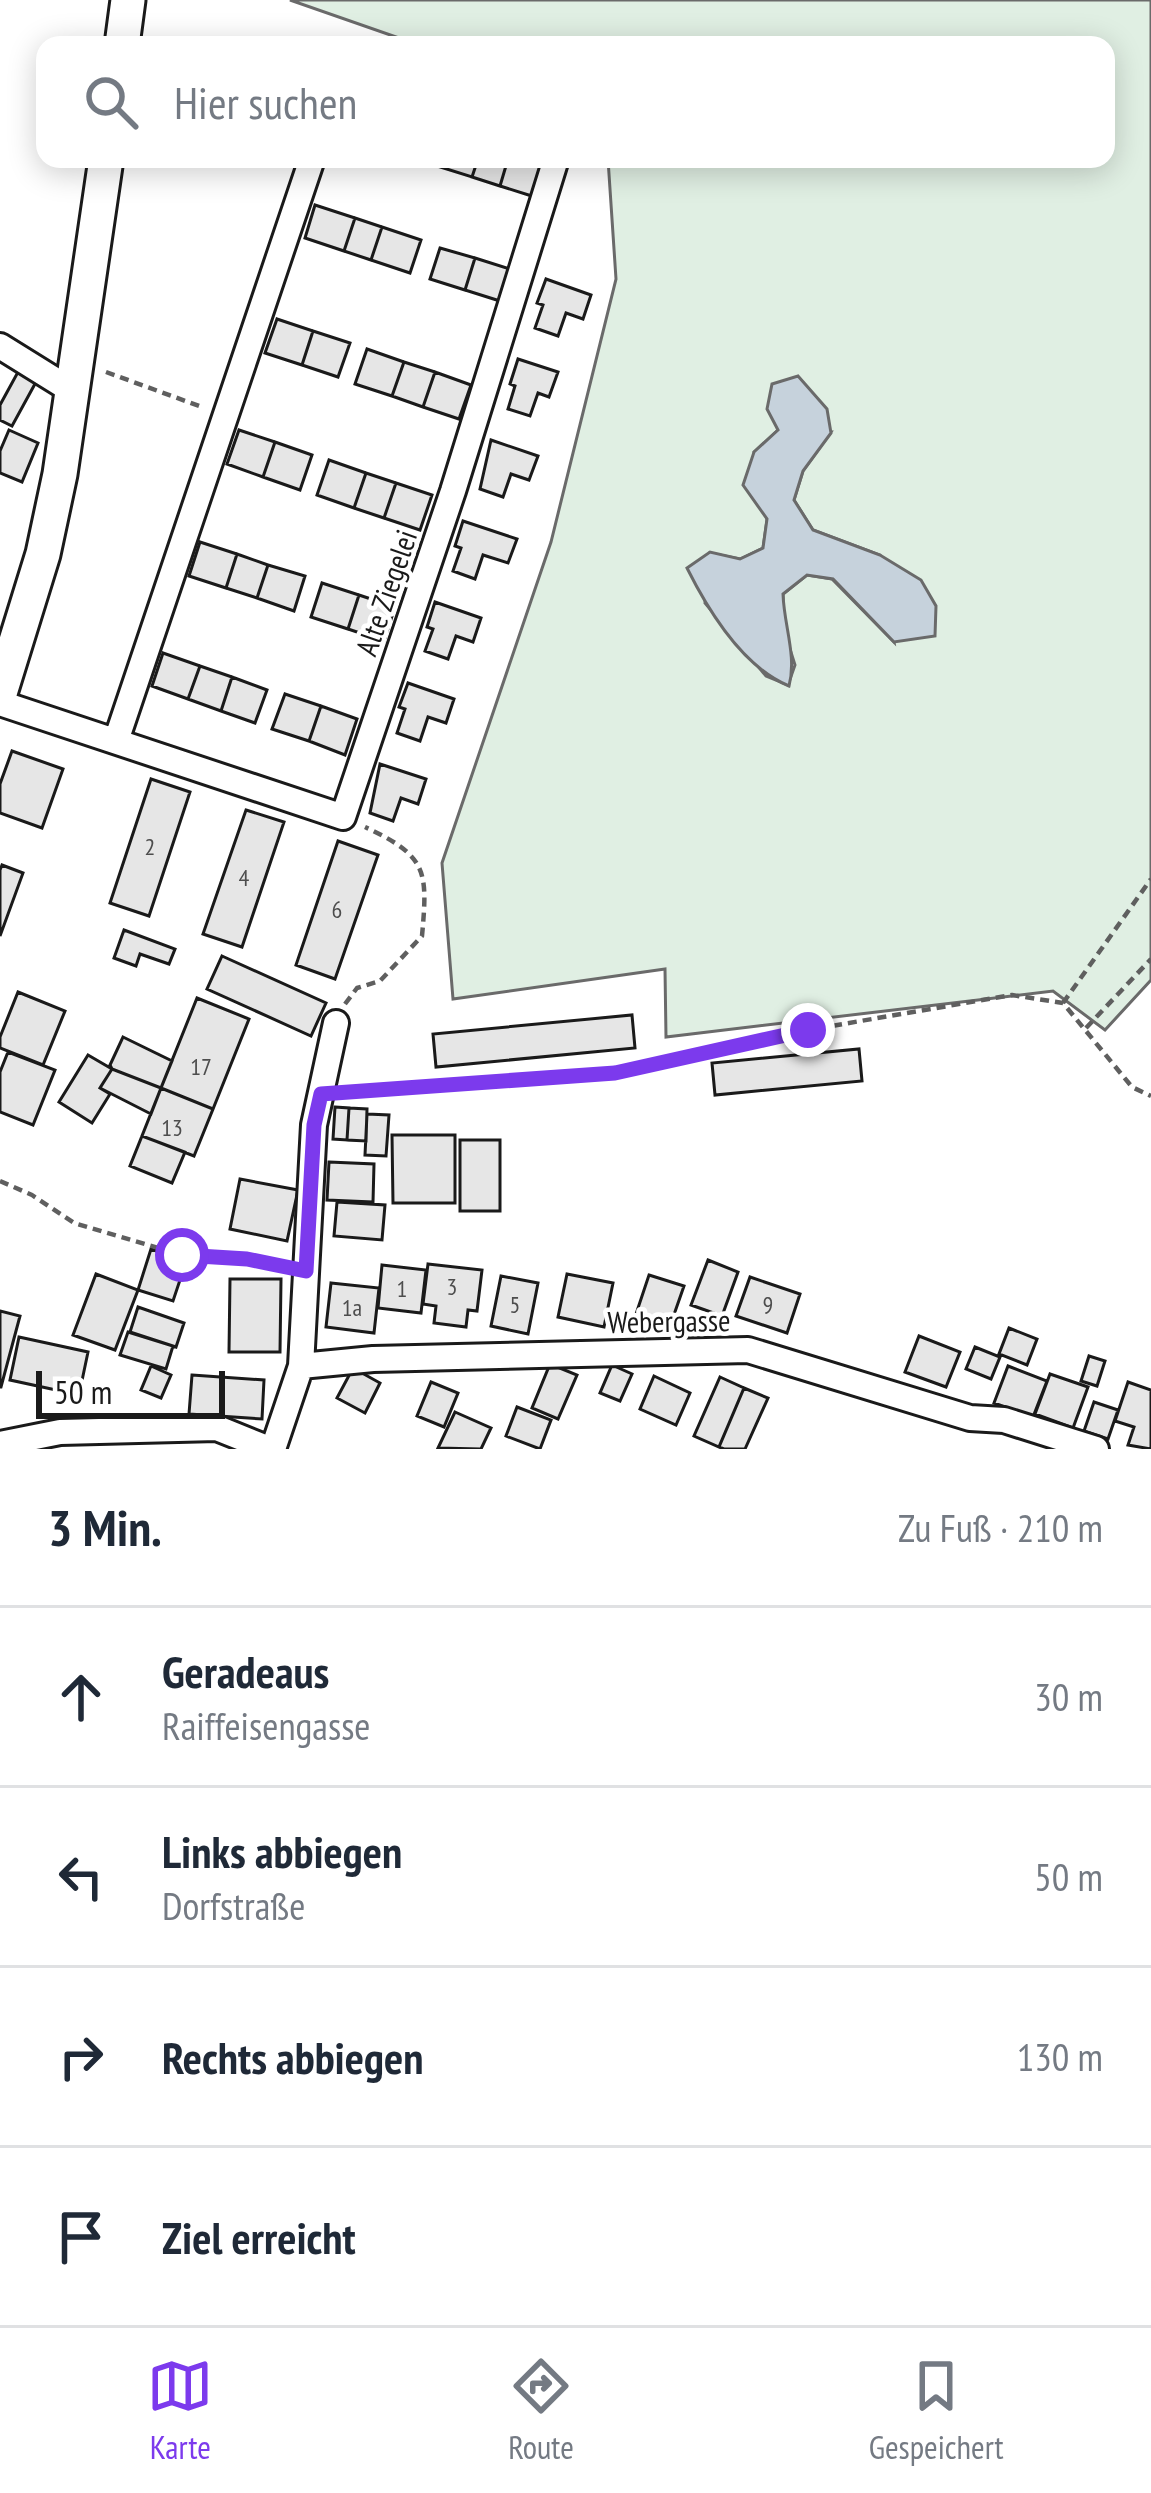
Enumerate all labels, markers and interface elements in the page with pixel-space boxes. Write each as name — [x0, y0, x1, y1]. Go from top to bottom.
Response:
search box — [36, 36, 1115, 168]
icon: search — [78, 69, 144, 135]
text: Hier suchen — [174, 73, 357, 131]
street label: Alte Ziegelei — [346, 524, 425, 661]
house number: 2 — [145, 831, 155, 862]
house number: 4 — [239, 862, 250, 893]
house number: 6 — [332, 894, 342, 925]
route end — [781, 1003, 835, 1057]
house number: 17 — [190, 1051, 212, 1082]
house number: 13 — [161, 1112, 183, 1143]
route start — [155, 1228, 209, 1282]
house number: 3 — [447, 1271, 457, 1302]
house number: 1 — [397, 1273, 407, 1304]
house number: 5 — [510, 1289, 520, 1320]
house number: 9 — [763, 1289, 773, 1320]
house number: 1a — [342, 1292, 362, 1323]
street label: Webergasse — [607, 1300, 731, 1341]
scale bar — [36, 1365, 225, 1418]
text: 50 m — [54, 1370, 112, 1413]
text: 3 Min. — [48, 1494, 162, 1560]
text: Zu Fuß · 210 m — [898, 1502, 1103, 1553]
text: Geradeaus — [162, 1642, 329, 1700]
icon: ahead — [48, 1664, 114, 1730]
text: 30 m — [1034, 1671, 1103, 1722]
text: Raiffeisengasse — [162, 1700, 370, 1751]
text: Links abbiegen — [162, 1822, 402, 1880]
icon: left — [48, 1844, 114, 1910]
text: 50 m — [1034, 1851, 1103, 1902]
text: Dorfstraße — [162, 1880, 305, 1931]
icon: right — [48, 2024, 114, 2090]
text: Rechts abbiegen — [162, 2028, 423, 2086]
text: 130 m — [1017, 2031, 1103, 2082]
icon: arrive — [48, 2204, 114, 2270]
text: Ziel erreicht — [162, 2208, 356, 2266]
tab: Karte — [147, 2353, 213, 2468]
tab: Route — [508, 2353, 574, 2468]
tab: Gespeichert — [869, 2353, 1004, 2468]

